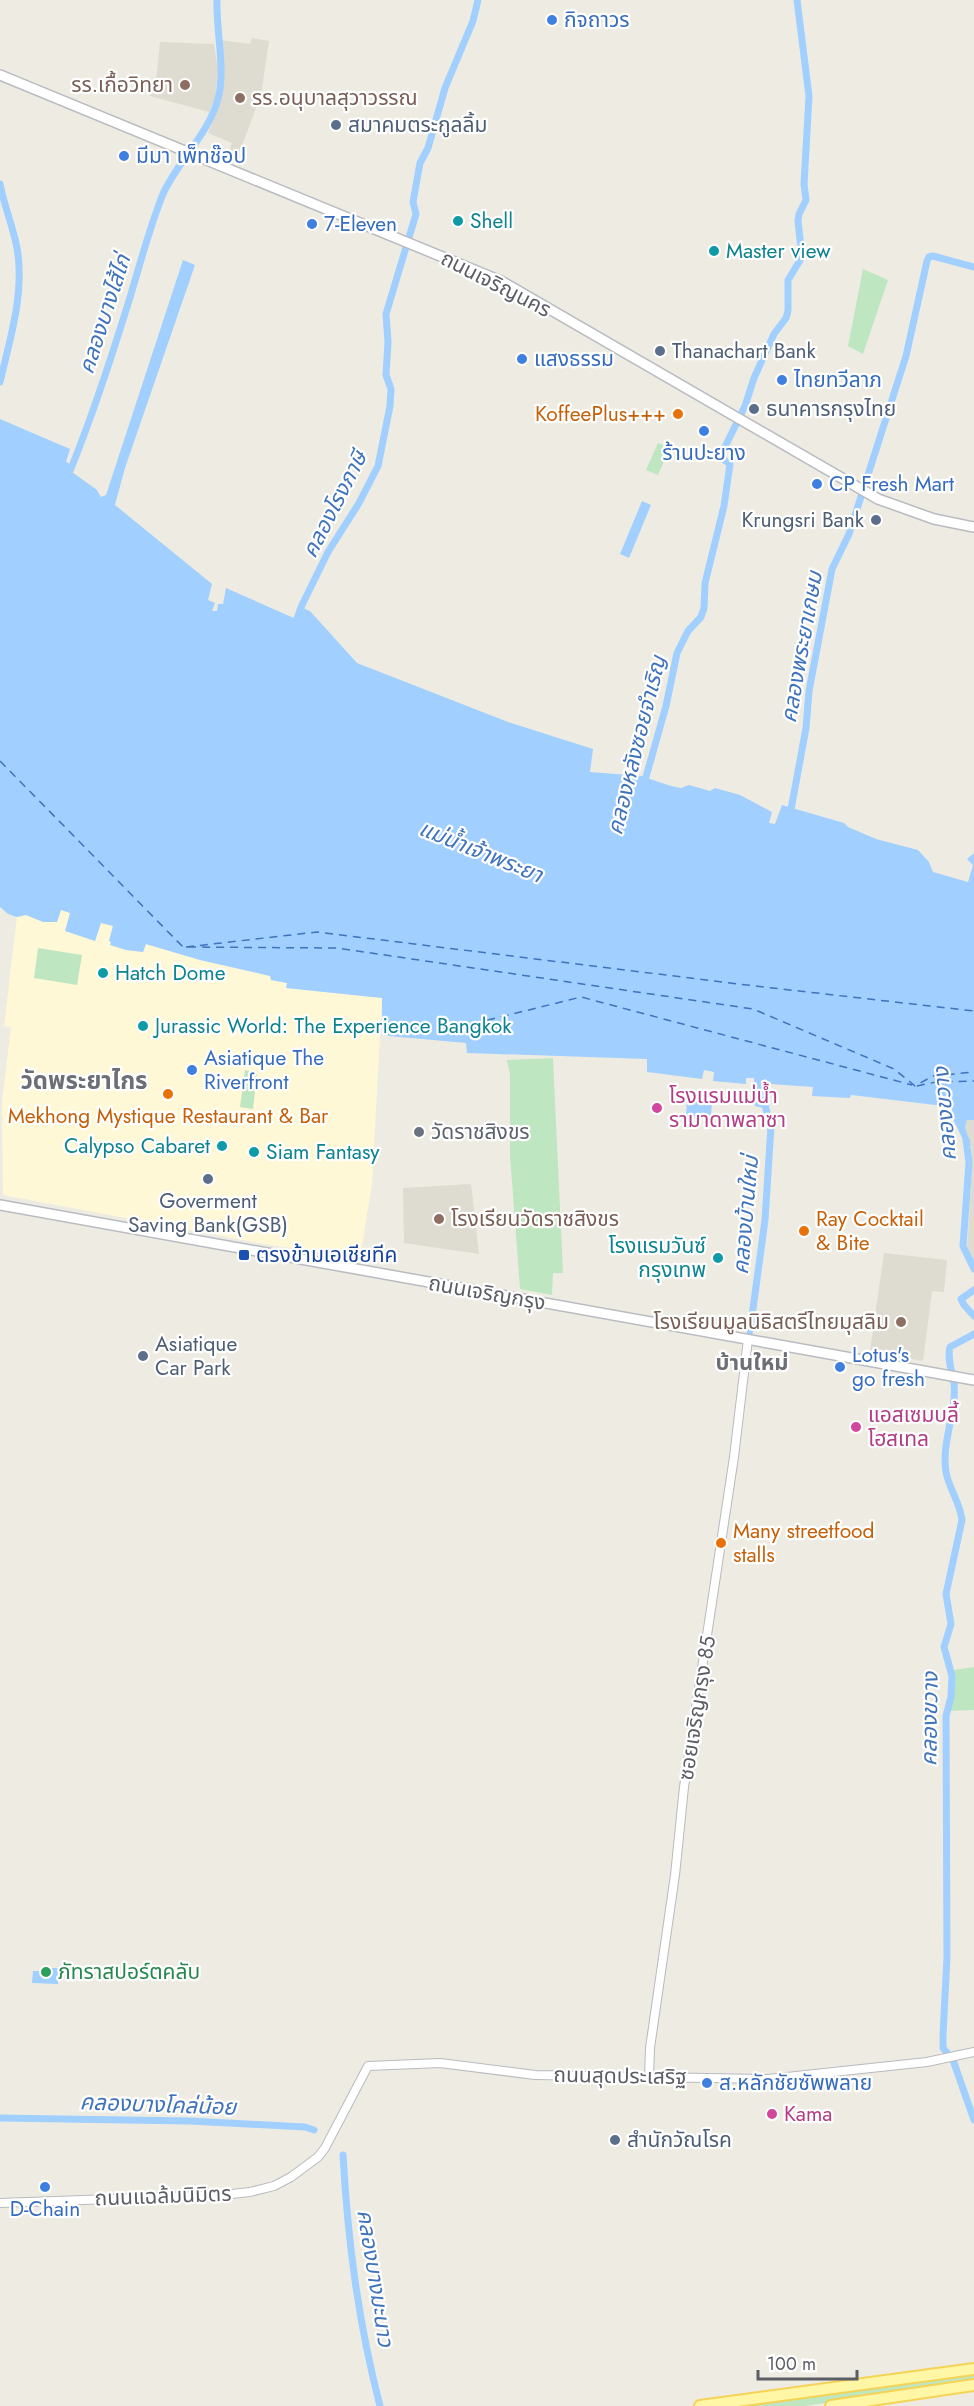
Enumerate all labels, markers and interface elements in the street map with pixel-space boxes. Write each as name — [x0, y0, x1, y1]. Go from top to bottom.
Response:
place label: กิจถาวร — [564, 5, 630, 35]
marker: กิจถาวร — [545, 13, 559, 27]
place label: รร.เกื้อวิทยา — [71, 70, 173, 100]
marker: รร.เกื้อวิทยา — [178, 78, 192, 92]
place label: รร.อนุบาลสุวาวรรณ — [252, 83, 418, 113]
marker: รร.อนุบาลสุวาวรรณ — [233, 91, 247, 105]
place label: สมาคมตระกูลลิ้ม — [348, 110, 487, 140]
marker: สมาคมตระกูลลิ้ม — [329, 118, 343, 132]
place label: มีมา เพ็ทช๊อป — [136, 141, 246, 171]
marker: มีมา เพ็ทช๊อป — [117, 149, 131, 163]
place label: Shell — [470, 206, 513, 236]
place label: 7-Eleven — [324, 209, 397, 239]
marker: Shell — [451, 214, 465, 228]
marker: 7-Eleven — [305, 217, 319, 231]
place label: Master view — [726, 236, 831, 266]
street label: ถนนเจริญนคร — [436, 243, 556, 325]
marker: Master view — [707, 244, 721, 258]
water label: คลองบางไส้ไก่ — [70, 248, 139, 378]
place label: Thanachart Bank — [672, 336, 817, 366]
place label: แสงธรรม — [534, 344, 614, 374]
marker: Thanachart Bank — [653, 344, 667, 358]
marker: แสงธรรม — [515, 352, 529, 366]
place label: ไทยทวีลาภ — [793, 365, 882, 395]
marker: ไทยทวีลาภ — [775, 373, 789, 387]
place label: ธนาคารกรุงไทย — [766, 394, 896, 424]
place label: KoffeePlus+++ — [535, 399, 666, 429]
marker: ธนาคารกรุงไทย — [747, 402, 761, 416]
marker: KoffeePlus+++ — [671, 407, 685, 421]
marker: ร้านปะยาง — [697, 424, 711, 438]
place label: ร้านปะยาง — [662, 438, 746, 468]
water label: คลองโรงภาษี — [293, 443, 376, 563]
place label: CP Fresh Mart — [829, 469, 954, 499]
marker: CP Fresh Mart — [810, 477, 824, 491]
place label: Krungsri Bank — [741, 505, 865, 535]
marker: Krungsri Bank — [869, 513, 883, 527]
water label: คลองพระยาเกษม — [772, 567, 830, 725]
water label: คลองหลังซอยจำเริญ — [598, 650, 674, 838]
water label: แม่น้ำเจ้าพระยา — [415, 812, 548, 891]
place label: Hatch Dome — [115, 958, 226, 988]
marker: Hatch Dome — [96, 966, 110, 980]
place label: Jurassic World: The Experience Bangkok — [152, 1011, 512, 1041]
marker: Jurassic World: The Experience Bangkok — [136, 1019, 150, 1033]
place label: Asiatique The Riverfront — [204, 1043, 324, 1097]
district label: วัดพระยาไกร — [20, 1063, 148, 1098]
marker: Asiatique The Riverfront — [185, 1063, 199, 1077]
water label: คลองขวาง — [924, 1065, 964, 1162]
place label: โรงแรมแม่น้ำ รามาดาพลาซา — [669, 1081, 786, 1135]
marker: Mekhong Mystique Restaurant & Bar — [161, 1087, 175, 1101]
place label: Mekhong Mystique Restaurant & Bar — [8, 1101, 329, 1131]
marker: โรงแรมแม่น้ำ รามาดาพลาซา — [650, 1101, 664, 1115]
place label: วัดราชสิงขร — [431, 1117, 530, 1147]
marker: วัดราชสิงขร — [412, 1125, 426, 1139]
place label: Calypso Cabaret — [64, 1131, 210, 1161]
place label: Siam Fantasy — [266, 1137, 380, 1167]
marker: Calypso Cabaret — [215, 1139, 229, 1153]
marker: Siam Fantasy — [247, 1145, 261, 1159]
water label: คลองบ้านใหม่ — [724, 1151, 766, 1276]
marker: Goverment Saving Bank(GSB) — [201, 1172, 215, 1186]
place label: Goverment Saving Bank(GSB) — [128, 1186, 288, 1240]
place label: โรงเรียนวัดราชสิงขร — [451, 1204, 619, 1234]
place label: Ray Cocktail & Bite — [816, 1204, 924, 1258]
marker: โรงเรียนวัดราชสิงขร — [432, 1212, 446, 1226]
marker: Ray Cocktail & Bite — [797, 1224, 811, 1238]
place label: โรงแรมวันซ์ กรุงเทพ — [608, 1231, 707, 1285]
place label: ตรงข้ามเอเชียทีค — [256, 1240, 397, 1270]
marker: ตรงข้ามเอเชียทีค — [237, 1248, 251, 1262]
marker: โรงแรมวันซ์ กรุงเทพ — [711, 1251, 725, 1265]
street label: ถนนเจริญกรุง — [426, 1268, 548, 1318]
place label: โรงเรียนมูลนิธิสตรีไทยมุสลิม — [653, 1307, 889, 1337]
marker: โรงเรียนมูลนิธิสตรีไทยมุสลิม — [894, 1315, 908, 1329]
place label: Asiatique Car Park — [155, 1329, 237, 1383]
place label: Lotus's go fresh — [852, 1340, 925, 1394]
district label: บ้านใหม่ — [715, 1346, 789, 1378]
marker: Asiatique Car Park — [136, 1349, 150, 1363]
marker: Lotus's go fresh — [833, 1360, 847, 1374]
place label: แอสเซมบลี้ โฮสเทล — [868, 1400, 959, 1454]
marker: แอสเซมบลี้ โฮสเทล — [849, 1420, 863, 1434]
place label: Many streetfood stalls — [733, 1516, 875, 1570]
marker: Many streetfood stalls — [714, 1536, 728, 1550]
street label: ซอยเจริญกรุง 85 — [671, 1634, 723, 1782]
water label: คลองขวาง — [912, 1670, 946, 1766]
place label: ภัทราสปอร์ตคลับ — [58, 1957, 200, 1987]
marker: ภัทราสปอร์ตคลับ — [39, 1965, 53, 1979]
street label: ถนนสุดประเสริฐ — [553, 2060, 687, 2092]
place label: ส.หลักชัยซัพพลาย — [719, 2068, 872, 2098]
marker: ส.หลักชัยซัพพลาย — [700, 2076, 714, 2090]
water label: คลองบางโคล่น้อย — [79, 2085, 239, 2123]
place label: Kama — [784, 2099, 832, 2129]
marker: Kama — [765, 2107, 779, 2121]
place label: สำนักวัณโรค — [627, 2125, 732, 2155]
marker: สำนักวัณโรค — [608, 2133, 622, 2147]
street label: ถนนแฉล้มนิมิตร — [94, 2179, 232, 2213]
marker: D-Chain — [38, 2180, 52, 2194]
place label: D-Chain — [10, 2194, 80, 2224]
water label: คลองบางมะนาว — [349, 2207, 403, 2350]
scale bar — [758, 2343, 857, 2381]
text: 100 m — [767, 2351, 816, 2377]

